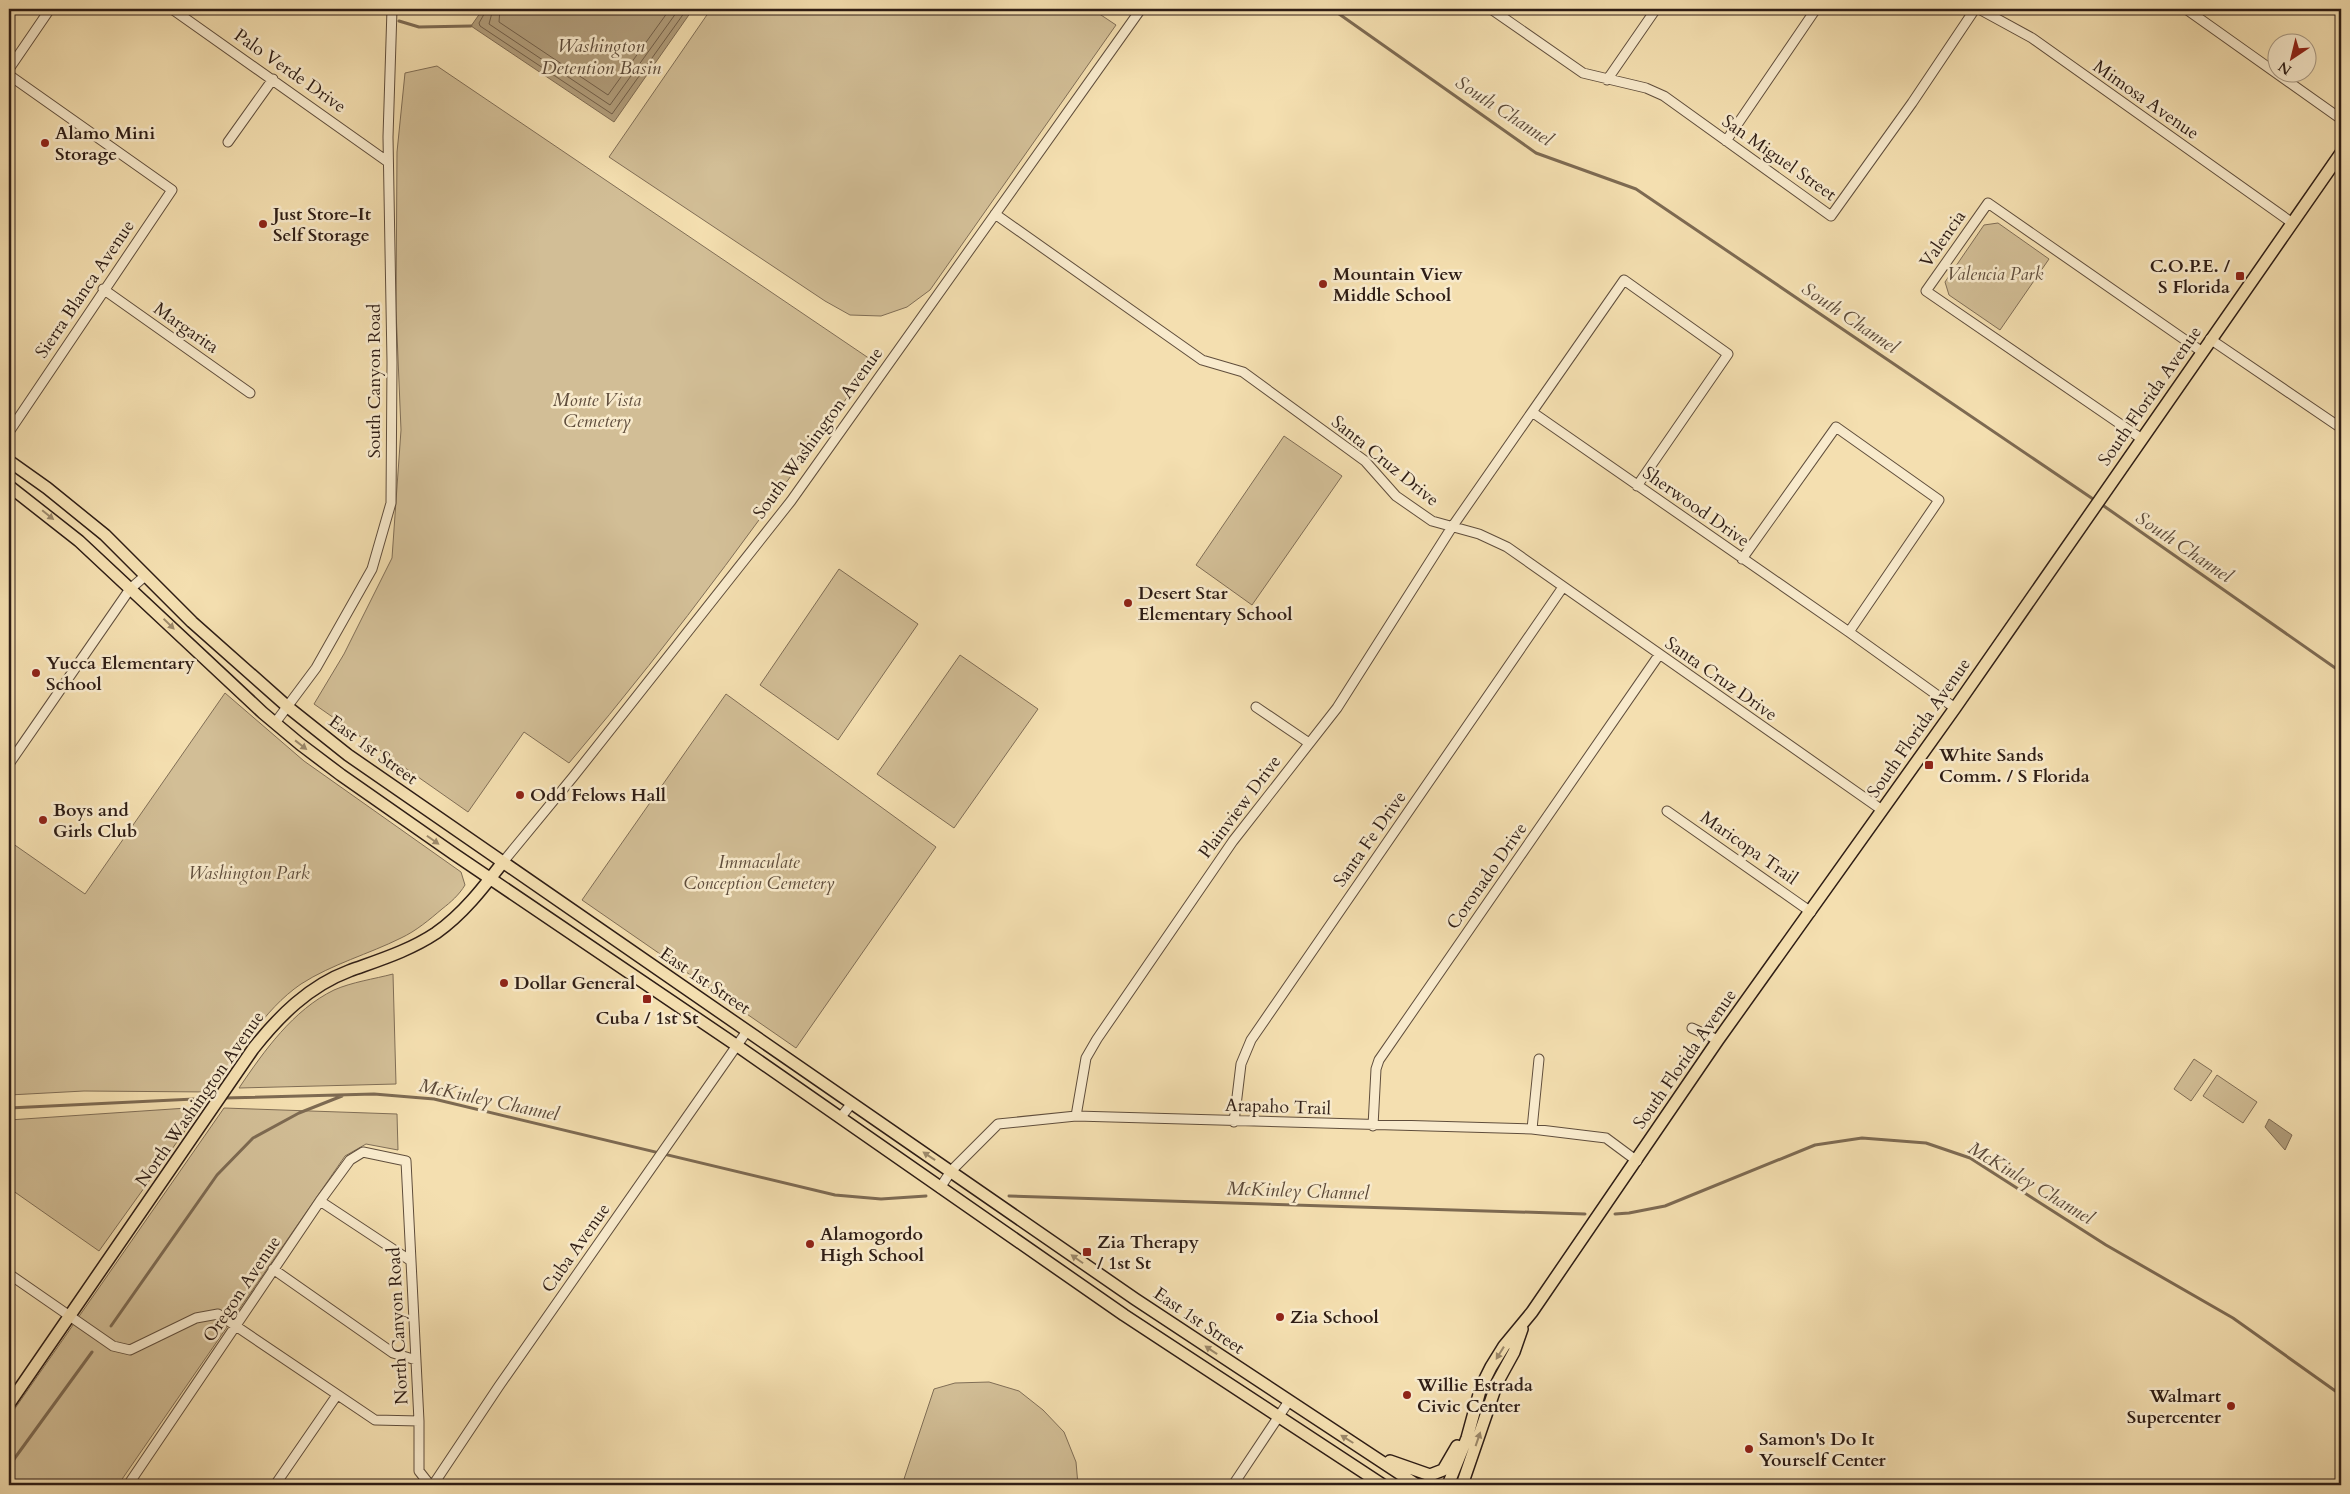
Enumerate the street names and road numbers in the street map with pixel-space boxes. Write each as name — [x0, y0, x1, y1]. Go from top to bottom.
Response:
street label: Palo Verde Drive — [229, 23, 351, 119]
street label: Mimosa Avenue — [2088, 54, 2204, 146]
street label: San Miguel Street — [1717, 109, 1842, 207]
street label: Valencia — [1914, 205, 1972, 273]
street label: Sierra Blanca Avenue — [29, 215, 141, 363]
street label: Margarita — [148, 296, 224, 360]
street label: South Canyon Road — [362, 303, 387, 458]
street label: South Florida Avenue — [2092, 321, 2208, 471]
street label: South Washington Avenue — [747, 342, 889, 524]
street label: Santa Cruz Drive — [1326, 410, 1444, 512]
street label: Sherwood Drive — [1637, 461, 1755, 553]
street label: Santa Cruz Drive — [1660, 631, 1782, 727]
street label: South Florida Avenue — [1861, 653, 1977, 803]
street label: East 1st Street — [323, 709, 423, 791]
street label: Plainview Drive — [1193, 750, 1287, 864]
street label: Santa Fe Drive — [1328, 786, 1412, 892]
street label: Maricopa Trail — [1695, 805, 1803, 891]
street label: Coronado Drive — [1441, 817, 1533, 935]
street label: East 1st Street — [655, 941, 756, 1021]
street label: South Florida Avenue — [1627, 984, 1743, 1134]
street label: North Washington Avenue — [130, 1006, 270, 1192]
street label: Arapaho Trail — [1225, 1093, 1332, 1121]
street label: Cuba Avenue — [536, 1198, 616, 1298]
street label: Oregon Avenue — [197, 1231, 287, 1347]
street label: North Canyon Road — [381, 1246, 415, 1405]
street label: East 1st Street — [1149, 1281, 1250, 1361]

